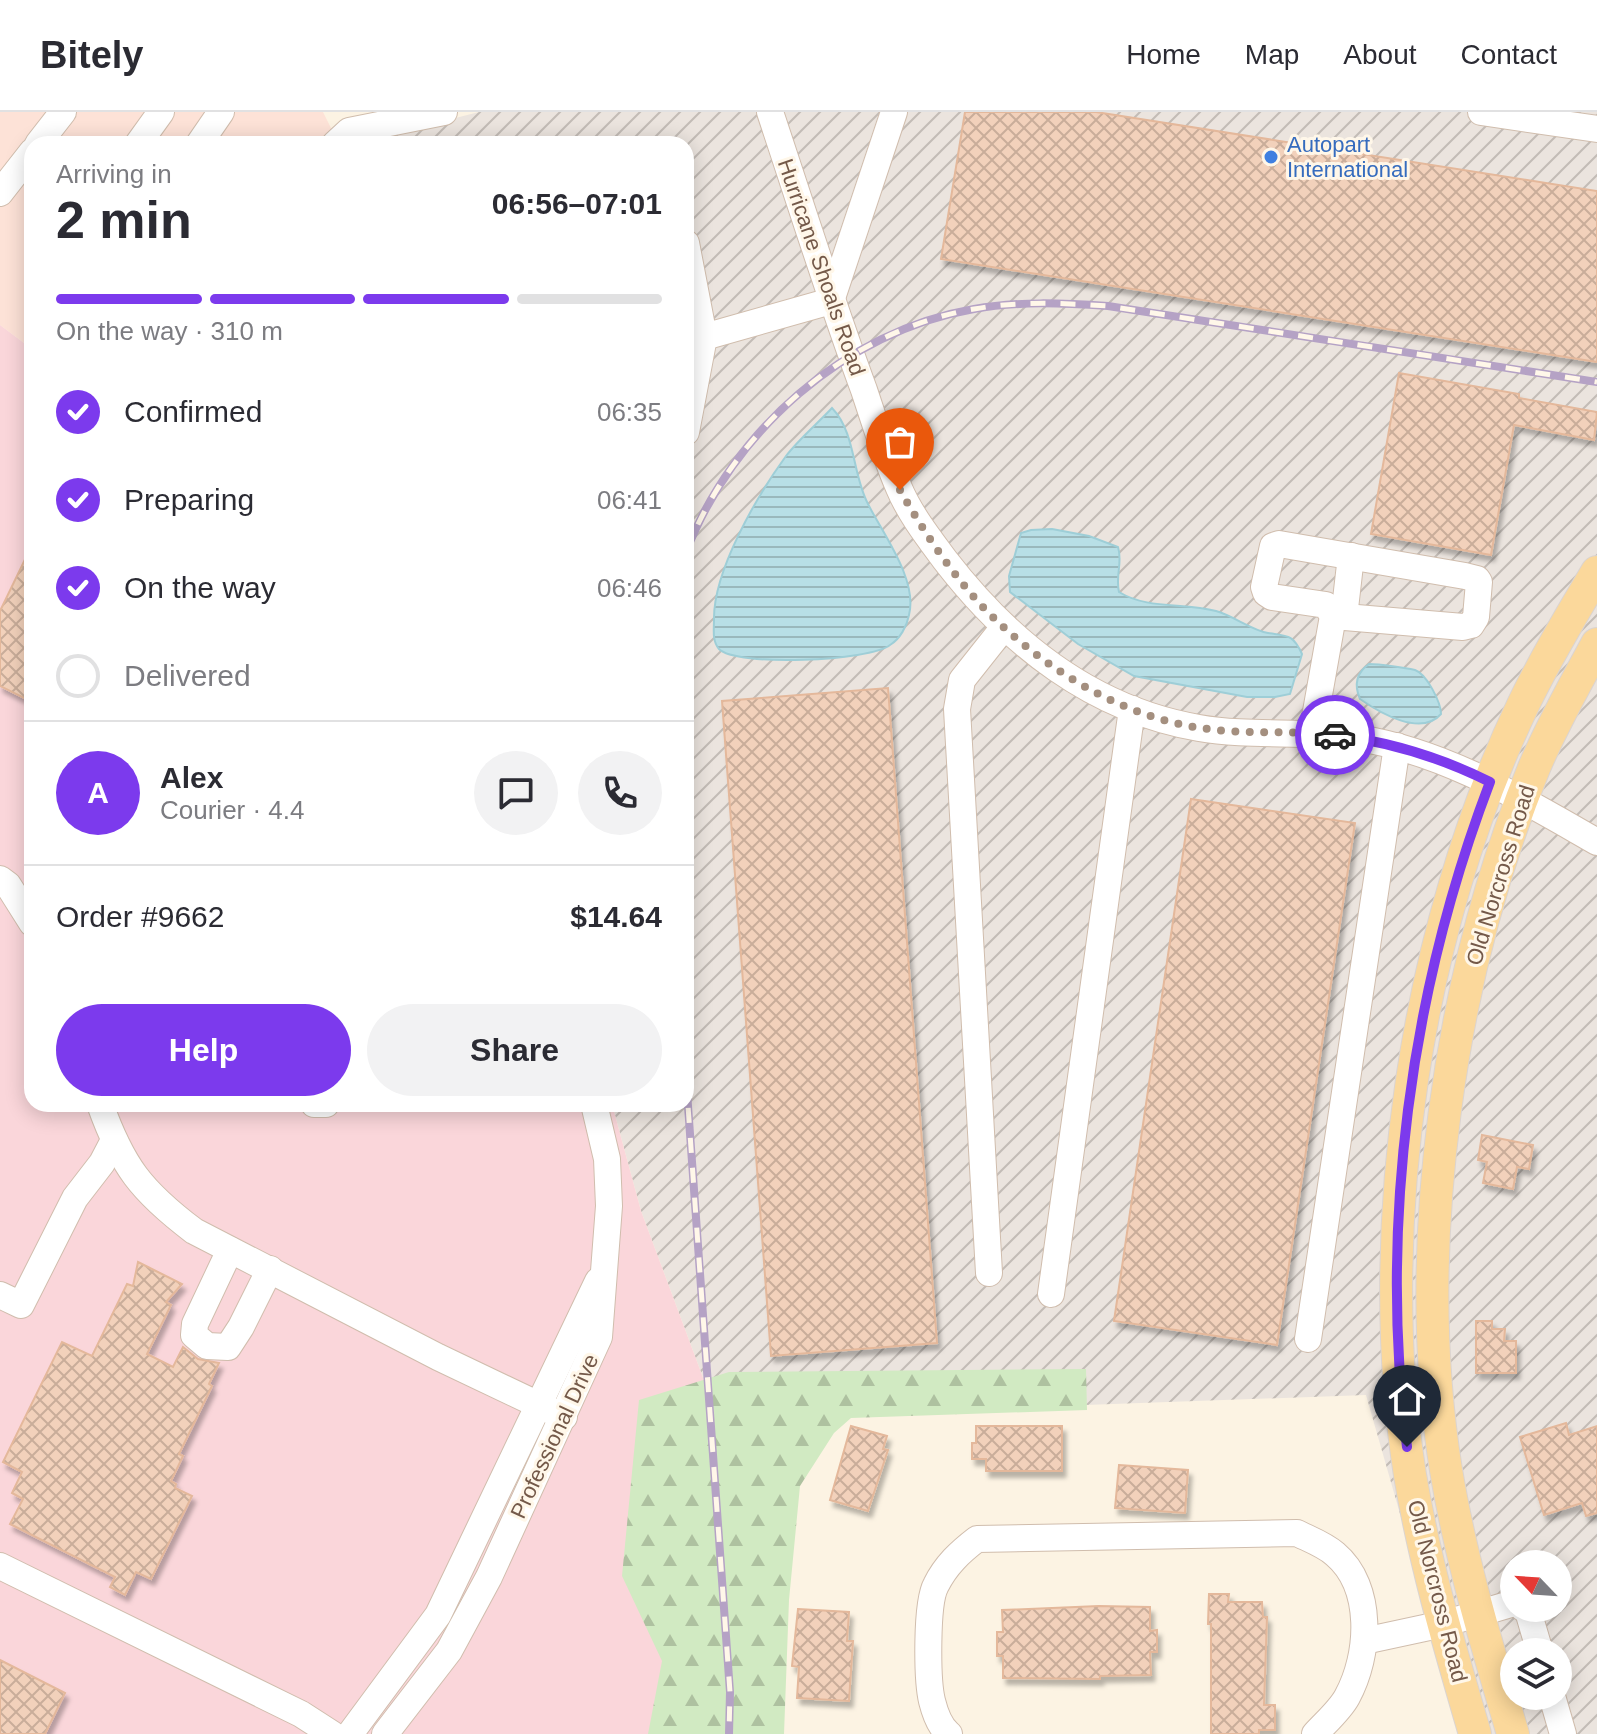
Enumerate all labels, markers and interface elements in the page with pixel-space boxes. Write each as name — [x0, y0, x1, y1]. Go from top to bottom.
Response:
text: Bitely — [40, 34, 143, 76]
text: Home — [1126, 39, 1201, 70]
text: Map — [1245, 39, 1299, 70]
text: About — [1343, 39, 1417, 70]
text: Contact — [1461, 39, 1557, 70]
place label: Autopart International — [1287, 132, 1408, 182]
marker: Autopart International — [1262, 148, 1280, 166]
street label: Hurricane Shoals Road — [773, 156, 870, 379]
text: Arriving in — [56, 159, 172, 189]
text: 06:56–07:01 — [492, 187, 662, 220]
text: 2 min — [56, 191, 192, 249]
text: On the way · 310 m — [56, 316, 283, 346]
icon: check — [56, 390, 100, 434]
text: Confirmed — [124, 395, 262, 428]
text: 06:35 — [597, 397, 662, 427]
pin — [866, 408, 934, 490]
icon: bag — [878, 420, 922, 464]
icon: check — [56, 478, 100, 522]
text: Preparing — [124, 483, 254, 516]
text: 06:41 — [597, 485, 662, 515]
icon: check — [56, 566, 100, 610]
text: On the way — [124, 571, 276, 604]
text: 06:46 — [597, 573, 662, 603]
text: Delivered — [124, 659, 251, 692]
courier — [1295, 695, 1375, 775]
icon: car — [1313, 713, 1357, 757]
button: chat — [474, 751, 558, 835]
button: phone — [578, 751, 662, 835]
text: Alex — [160, 761, 223, 794]
text: A — [87, 776, 109, 809]
street label: Old Norcross Road — [1461, 782, 1540, 968]
text: Courier · 4.4 — [160, 795, 305, 825]
text: Order #9662 — [56, 900, 224, 933]
text: $14.64 — [570, 900, 662, 933]
button: Help — [56, 1004, 351, 1096]
button: Share — [367, 1004, 662, 1096]
street label: Professional Drive — [505, 1350, 604, 1522]
pin — [1373, 1365, 1441, 1447]
icon: home — [1385, 1377, 1429, 1421]
street label: Old Norcross Road — [1403, 1497, 1472, 1685]
north arrow — [1500, 1550, 1572, 1622]
map controls — [1500, 1550, 1572, 1710]
button: layers — [1500, 1638, 1572, 1710]

